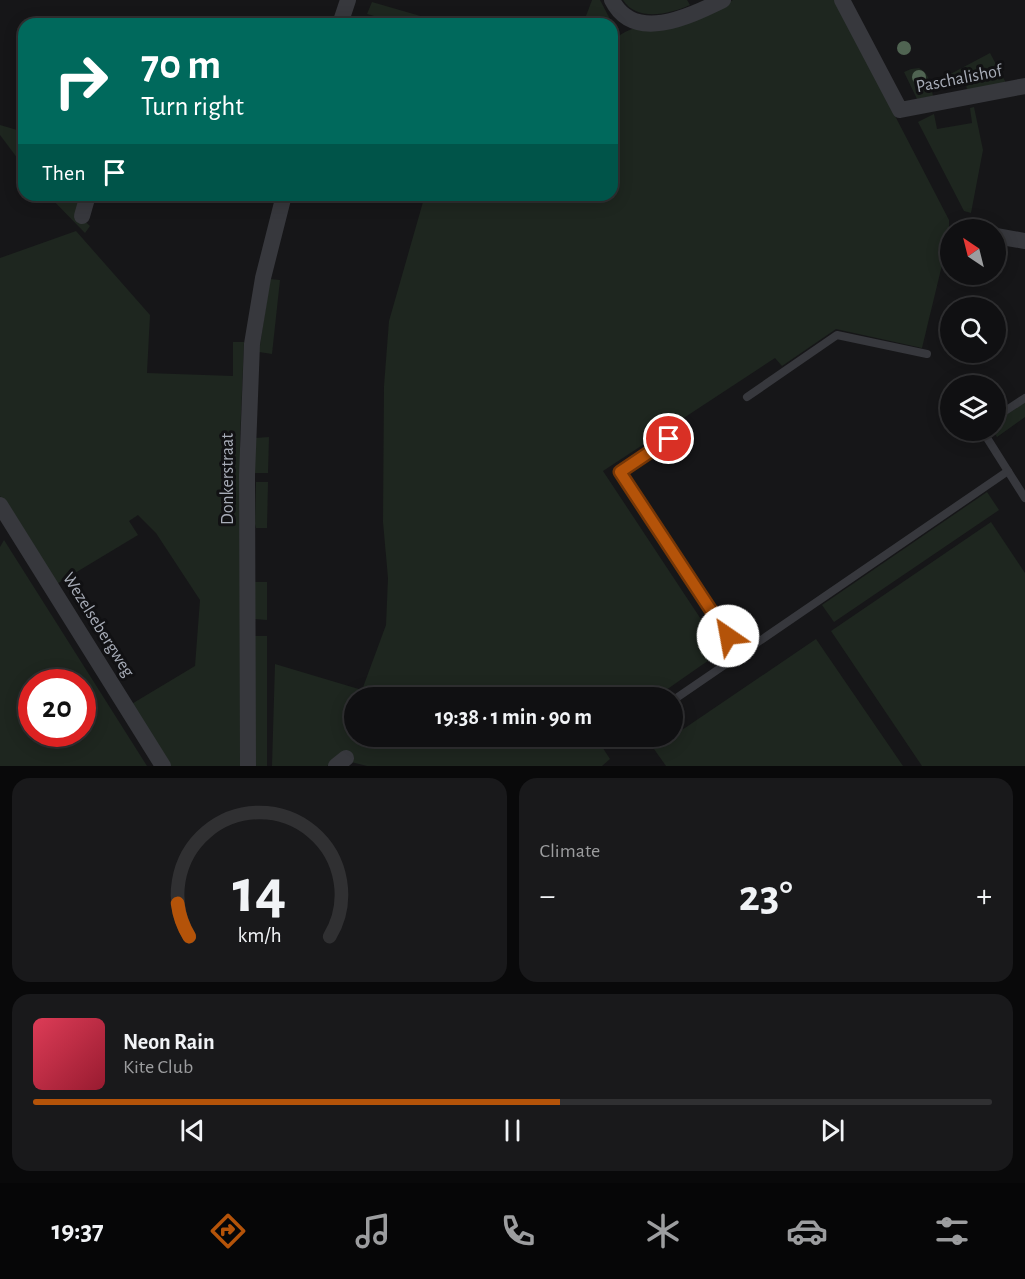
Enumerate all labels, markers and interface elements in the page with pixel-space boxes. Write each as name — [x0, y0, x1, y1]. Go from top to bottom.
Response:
icon: right — [42, 42, 120, 120]
text: 70 m — [141, 44, 221, 86]
street label: Paschalishof — [914, 62, 1005, 96]
text: Turn right — [141, 93, 244, 120]
icon: arrive — [98, 156, 131, 189]
text: Then — [42, 162, 86, 184]
north arrow — [940, 219, 1006, 285]
map controls — [940, 219, 1006, 441]
button: search — [940, 297, 1006, 363]
button: layers — [940, 375, 1006, 441]
pin — [643, 413, 694, 464]
icon: arrive — [652, 422, 685, 455]
street label: Donkerstraat — [219, 433, 237, 525]
street label: Wezelsebergweg — [59, 570, 137, 681]
position arrow — [696, 604, 760, 668]
speed limit sign: 20 — [18, 669, 96, 747]
text: 19:38 · 1 min · 90 m — [435, 706, 592, 728]
text: Climate — [540, 841, 600, 861]
text: 14 — [232, 861, 286, 923]
text: 23° — [739, 874, 793, 919]
text: − — [540, 880, 555, 913]
text: + — [976, 880, 992, 913]
text: km/h — [237, 925, 281, 946]
text: Neon Rain — [123, 1031, 215, 1053]
text: Kite Club — [123, 1057, 193, 1077]
icon: previous — [176, 1114, 209, 1147]
icon: pause — [496, 1114, 529, 1147]
icon: next — [816, 1114, 849, 1147]
icon: directions — [207, 1210, 249, 1252]
icon: music — [352, 1210, 394, 1252]
icon: phone — [497, 1210, 539, 1252]
icon: climate — [642, 1210, 684, 1252]
icon: car — [786, 1210, 828, 1252]
icon: filters — [931, 1210, 973, 1252]
text: 19:37 — [51, 1217, 104, 1244]

